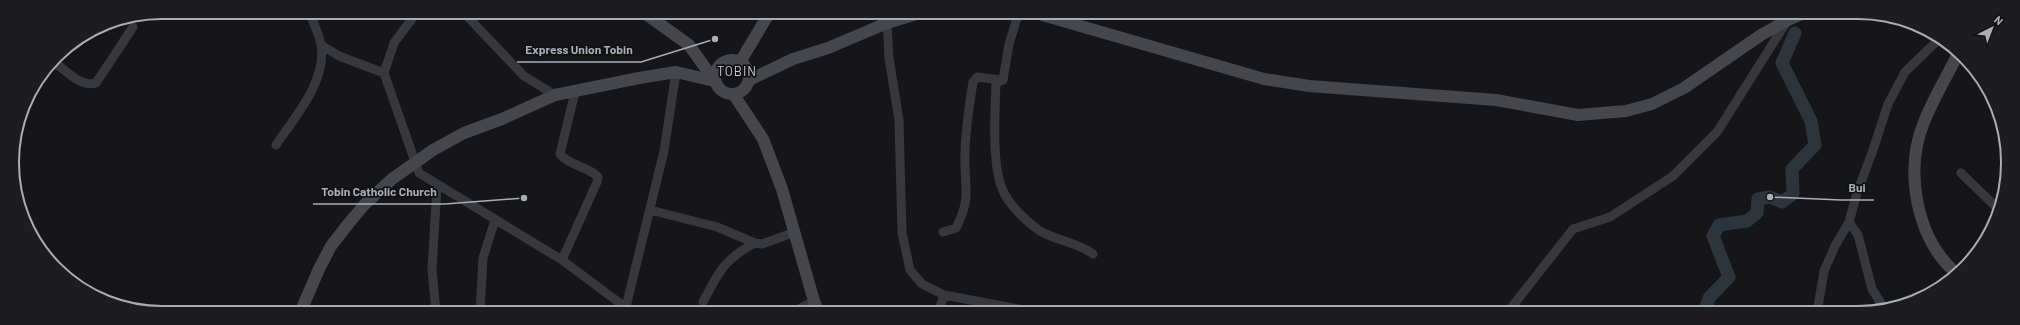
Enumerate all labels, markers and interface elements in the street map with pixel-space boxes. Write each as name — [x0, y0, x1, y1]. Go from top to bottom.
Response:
north arrow — [1972, 8, 2012, 48]
text: N — [1992, 13, 2006, 27]
callout: Express Union Tobin — [517, 38, 641, 62]
text: Express Union Tobin — [525, 42, 633, 56]
district label: TOBIN — [717, 63, 757, 79]
callout: Bui — [1841, 176, 1874, 200]
callout: Tobin Catholic Church — [313, 180, 445, 204]
text: Bui — [1849, 180, 1865, 194]
text: Tobin Catholic Church — [321, 184, 437, 198]

